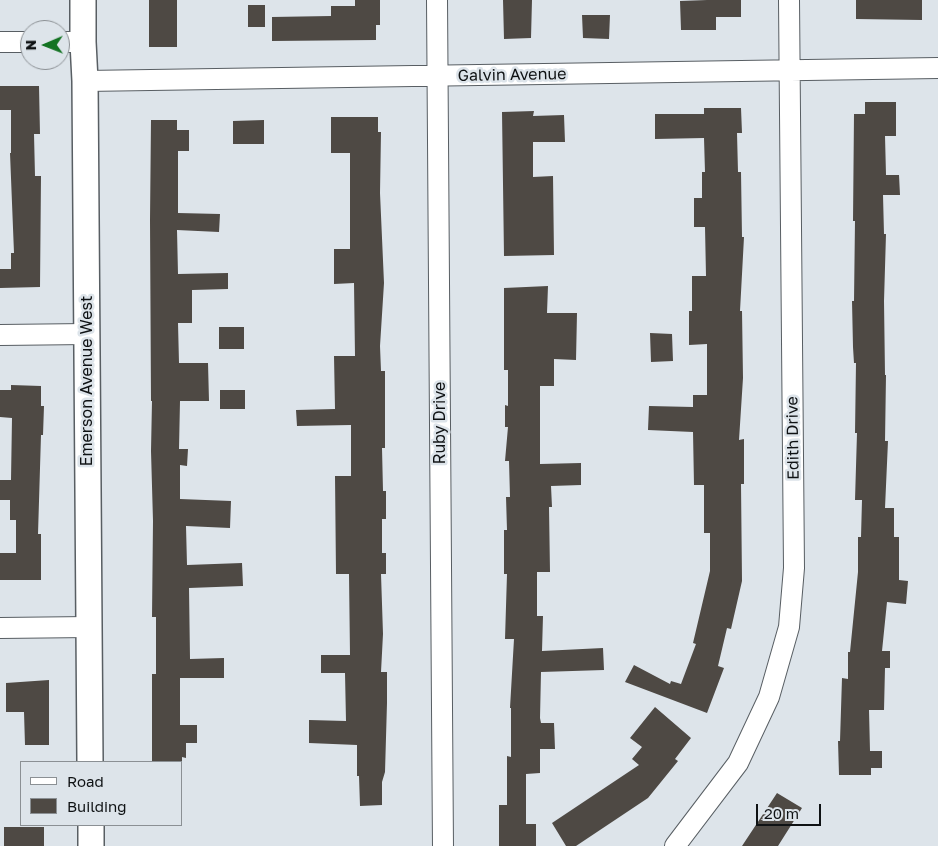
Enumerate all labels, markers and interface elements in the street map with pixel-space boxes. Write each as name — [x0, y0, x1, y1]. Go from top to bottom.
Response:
north arrow — [20, 20, 70, 70]
text: N — [22, 40, 39, 51]
street label: Galvin Avenue — [457, 64, 567, 86]
street label: Emerson Avenue West — [77, 296, 97, 466]
street label: Ruby Drive — [430, 382, 450, 464]
street label: Edith Drive — [783, 396, 803, 480]
legend — [20, 761, 182, 826]
text: Road — [67, 772, 104, 790]
scale bar — [758, 794, 823, 826]
text: Building — [67, 797, 127, 815]
text: 20 m — [764, 804, 799, 822]

